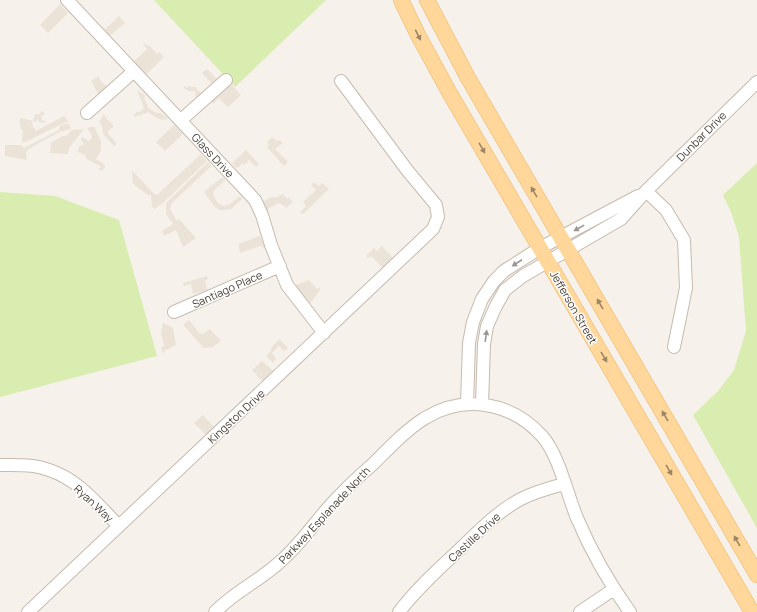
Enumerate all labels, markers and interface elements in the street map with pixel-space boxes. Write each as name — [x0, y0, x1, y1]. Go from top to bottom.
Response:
one-way arrow — [415, 29, 421, 41]
street label: Dunbar Drive — [673, 107, 730, 164]
street label: Glass Drive — [188, 129, 238, 181]
one-way arrow — [478, 142, 485, 154]
one-way arrow — [531, 186, 538, 198]
one-way arrow — [573, 225, 584, 231]
one-way arrow — [511, 259, 523, 266]
street label: Santiago Place — [190, 267, 265, 311]
street label: Jefferson Street — [547, 268, 601, 346]
one-way arrow — [596, 298, 603, 310]
one-way arrow — [483, 330, 489, 342]
one-way arrow — [600, 351, 607, 363]
street label: Kingston Drive — [204, 385, 268, 446]
one-way arrow — [662, 410, 669, 422]
street label: Parkway Esplanade North — [275, 463, 373, 567]
one-way arrow — [665, 464, 672, 476]
street label: Ryan Way — [71, 481, 117, 525]
street label: Castille Drive — [445, 509, 504, 565]
one-way arrow — [734, 535, 741, 547]

